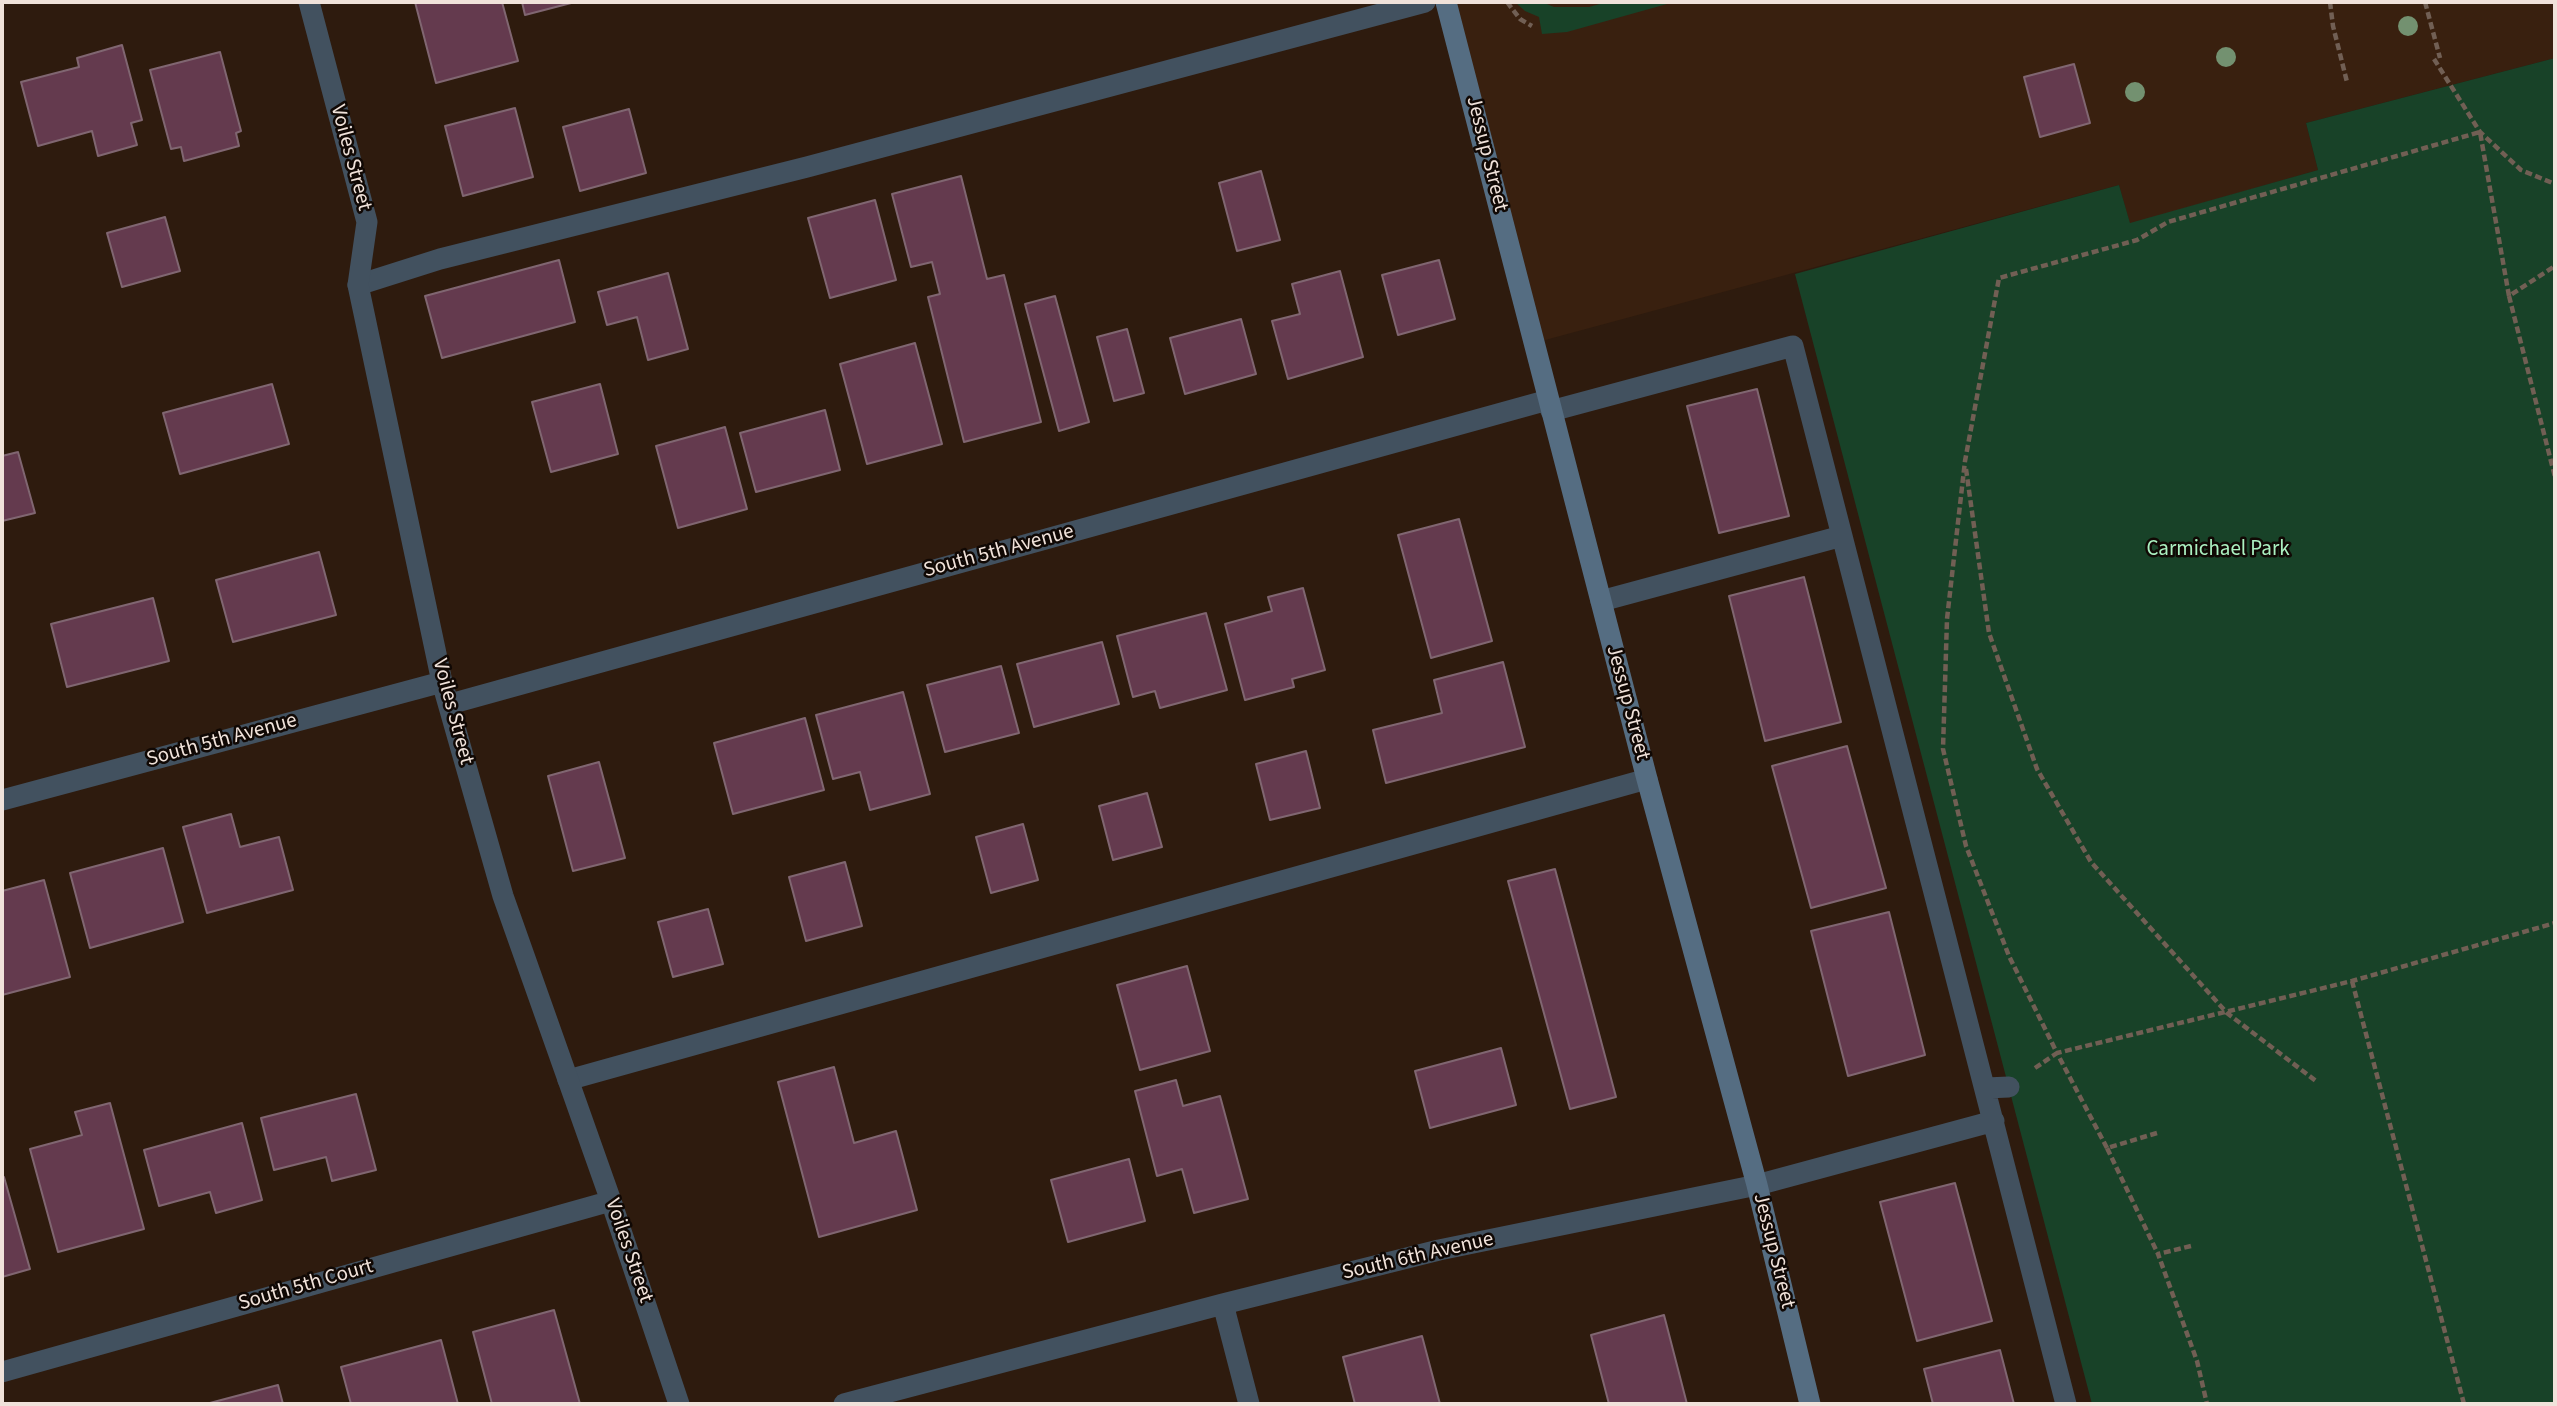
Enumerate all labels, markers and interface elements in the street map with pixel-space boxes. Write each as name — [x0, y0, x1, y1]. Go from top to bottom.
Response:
street label: Jessup Street — [1460, 94, 1512, 214]
street label: Voiles Street — [324, 102, 376, 214]
street label: South 5th Avenue — [921, 520, 1077, 584]
park label: Carmichael Park — [2146, 537, 2290, 563]
street label: Jessup Street — [1600, 643, 1654, 763]
street label: Voiles Street — [426, 656, 478, 768]
street label: South 5th Avenue — [144, 709, 300, 773]
street label: Jessup Street — [1747, 1191, 1799, 1311]
street label: Voiles Street — [598, 1196, 658, 1306]
street label: South 6th Avenue — [1340, 1227, 1496, 1287]
street label: South 5th Court — [236, 1255, 376, 1317]

